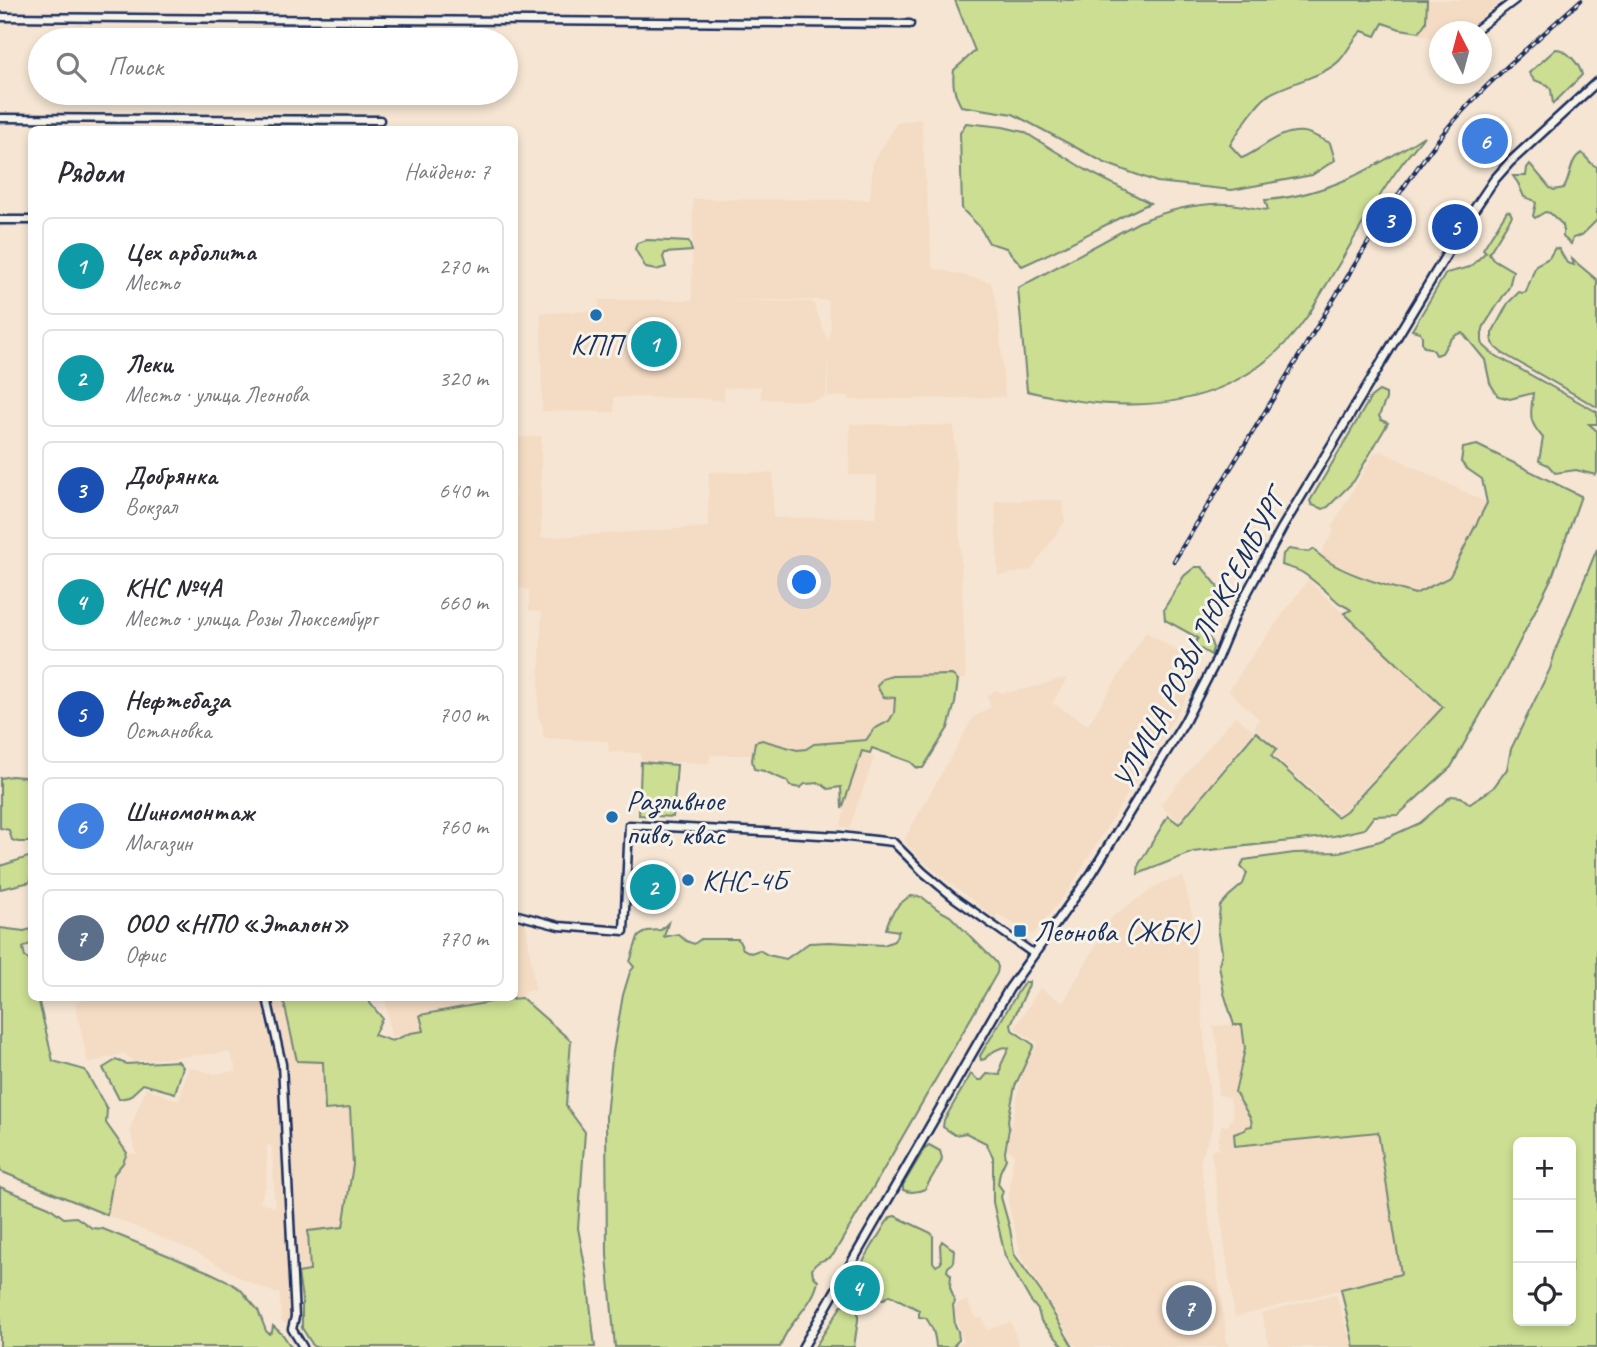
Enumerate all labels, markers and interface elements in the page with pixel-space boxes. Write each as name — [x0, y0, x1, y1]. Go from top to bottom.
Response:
north arrow — [1429, 21, 1492, 84]
search box — [28, 28, 518, 105]
icon: search — [52, 48, 90, 86]
text: Поиск — [108, 50, 163, 83]
pin: 6 — [1462, 115, 1508, 167]
text: Рядом — [56, 153, 123, 191]
text: Найдено: 7 — [404, 157, 490, 186]
pin: 3 — [1366, 194, 1412, 246]
pin: 5 — [1432, 201, 1478, 253]
text: Цех арболита — [125, 235, 256, 268]
text: 1 — [76, 252, 86, 281]
text: 270 m — [439, 252, 488, 281]
text: Место — [125, 268, 179, 297]
marker: КПП — [588, 307, 604, 323]
pin: 1 — [631, 318, 677, 370]
place label: КПП — [570, 325, 626, 363]
text: Леки — [125, 347, 173, 380]
text: 2 — [76, 364, 86, 393]
text: 320 m — [439, 364, 488, 393]
text: Место · улица Леонова — [125, 380, 308, 409]
text: Добрянка — [125, 459, 217, 492]
text: 3 — [76, 476, 86, 505]
text: 640 m — [439, 476, 488, 505]
street label: УЛИЦА РОЗЫ ЛЮКСЕМБУРГ — [1104, 477, 1297, 795]
text: Вокзал — [125, 492, 177, 521]
your location — [787, 565, 821, 599]
text: КНС №4А — [125, 571, 221, 604]
text: 4 — [76, 588, 86, 617]
text: 660 m — [439, 588, 488, 617]
text: Место · улица Розы Люксембург — [125, 604, 377, 633]
text: Нефтебаза — [125, 683, 230, 716]
text: 5 — [76, 700, 86, 729]
text: 700 m — [439, 700, 488, 729]
text: Остановка — [125, 716, 211, 745]
place label: Разливное пиво, квас — [626, 781, 726, 853]
text: Шинoмонтаж — [125, 795, 254, 828]
marker: Разливное пиво, квас — [604, 809, 620, 825]
text: 6 — [76, 812, 86, 841]
text: 760 m — [439, 812, 488, 841]
text: Магазин — [125, 828, 192, 857]
pin: 2 — [630, 861, 676, 913]
place label: КНС-4Б — [702, 861, 792, 899]
marker: КНС-4Б — [680, 872, 696, 888]
text: ООО «НПО «Эталон» — [125, 907, 349, 940]
place label: Леонова (ЖБК) — [1034, 912, 1201, 950]
marker: Леонова (ЖБК) — [1012, 923, 1028, 939]
text: 7 — [76, 924, 86, 953]
text: 770 m — [439, 924, 488, 953]
text: Офис — [125, 940, 165, 969]
map controls — [1513, 1137, 1576, 1326]
button: + — [1513, 1137, 1576, 1200]
button: − — [1513, 1200, 1576, 1263]
pin: 4 — [834, 1262, 880, 1314]
button: locate — [1513, 1263, 1576, 1326]
pin: 7 — [1166, 1282, 1212, 1334]

